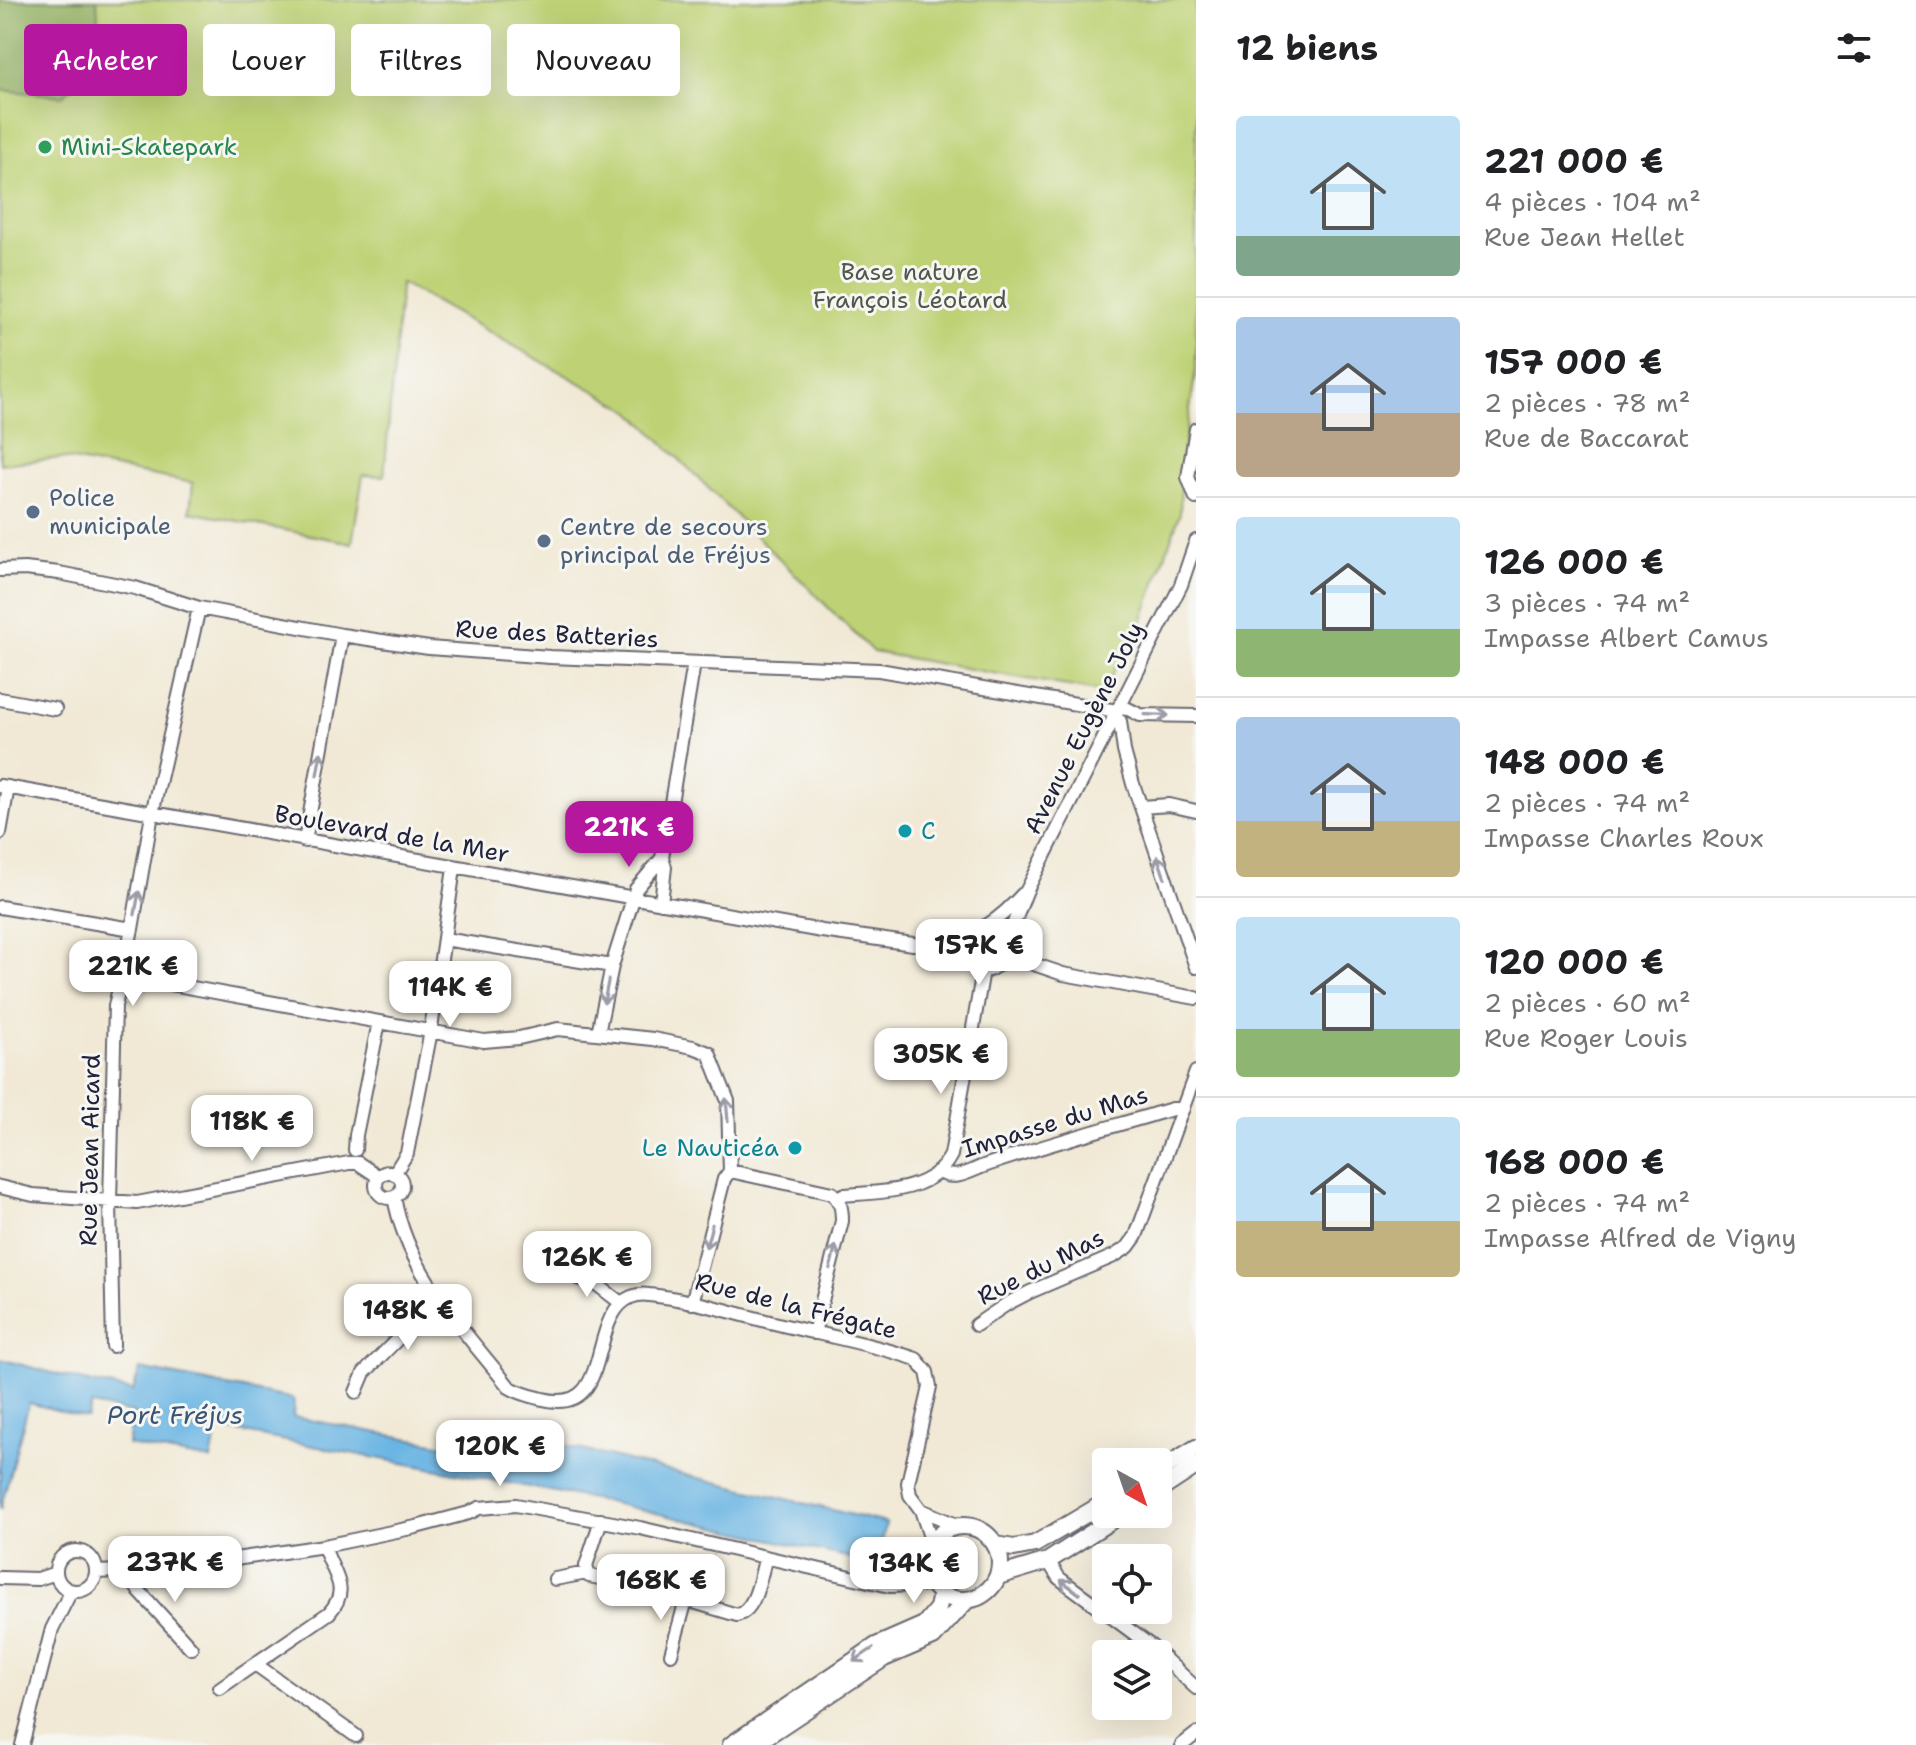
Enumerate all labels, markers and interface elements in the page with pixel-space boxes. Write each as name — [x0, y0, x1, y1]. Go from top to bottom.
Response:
chip: Acheter — [24, 24, 187, 96]
chip: Louer — [203, 24, 335, 96]
chip: Filtres — [351, 24, 491, 96]
chip: Nouveau — [507, 24, 680, 96]
text: 12 biens — [1236, 25, 1378, 71]
icon: filters — [1832, 26, 1876, 70]
place label: Mini-Skatepark — [61, 131, 237, 163]
marker: Mini-Skatepark — [36, 138, 54, 156]
text: 221 000 € — [1484, 138, 1664, 184]
icon: home — [1300, 148, 1396, 244]
text: 4 pièces · 104 m² — [1484, 184, 1701, 219]
text: Rue Jean Hellet — [1484, 219, 1685, 254]
park label: Base nature François Léotard — [813, 256, 1007, 316]
text: 157 000 € — [1484, 339, 1662, 385]
icon: home — [1300, 349, 1396, 445]
text: 2 pièces · 78 m² — [1484, 385, 1690, 420]
text: Rue de Baccarat — [1484, 420, 1689, 455]
place label: Police municipale — [49, 482, 171, 542]
marker: Police municipale — [24, 503, 42, 521]
place label: Centre de secours principal de Fréjus — [560, 511, 771, 571]
marker: Centre de secours principal de Fréjus — [535, 532, 553, 550]
text: 126 000 € — [1484, 539, 1664, 585]
icon: home — [1300, 549, 1396, 645]
text: 3 pièces · 74 m² — [1484, 585, 1690, 620]
street label: Rue des Batteries — [455, 613, 659, 655]
street label: Avenue Eugène Joly — [1017, 616, 1151, 840]
text: Impasse Albert Camus — [1484, 620, 1769, 655]
one-way arrow — [1143, 708, 1170, 723]
text: 148 000 € — [1484, 739, 1665, 785]
icon: home — [1300, 749, 1396, 845]
one-way arrow — [312, 752, 327, 777]
text: 2 pièces · 74 m² — [1484, 785, 1690, 820]
street label: Boulevard de la Mer — [272, 798, 512, 870]
pin: 221K € — [564, 801, 694, 869]
text: 221K € — [583, 809, 675, 844]
place label: C — [921, 815, 936, 847]
text: Impasse Charles Roux — [1484, 820, 1763, 855]
marker: C — [896, 822, 914, 840]
one-way arrow — [1153, 855, 1168, 880]
one-way arrow — [130, 891, 145, 916]
pin: 157K € — [914, 919, 1044, 987]
text: 157K € — [934, 927, 1024, 962]
text: 120 000 € — [1484, 939, 1664, 985]
pin: 221K € — [68, 940, 198, 1008]
text: 221K € — [87, 948, 179, 983]
icon: home — [1300, 949, 1396, 1045]
pin: 114K € — [385, 961, 515, 1029]
text: 114K € — [407, 969, 493, 1004]
one-way arrow — [598, 978, 613, 1004]
text: 2 pièces · 60 m² — [1484, 985, 1691, 1020]
text: Rue Roger Louis — [1484, 1020, 1688, 1055]
pin: 305K € — [876, 1028, 1006, 1096]
text: 305K € — [892, 1036, 990, 1071]
street label: Rue Jean Aicard — [72, 1054, 108, 1246]
street label: Impasse du Mas — [958, 1078, 1152, 1166]
pin: 118K € — [187, 1095, 317, 1163]
one-way arrow — [720, 1097, 735, 1124]
text: 118K € — [209, 1103, 295, 1138]
place label: Le Nauticéa — [642, 1132, 779, 1164]
marker: Le Nauticéa — [786, 1139, 804, 1157]
text: 168 000 € — [1484, 1139, 1664, 1185]
icon: home — [1300, 1149, 1396, 1245]
text: 2 pièces · 74 m² — [1484, 1185, 1690, 1220]
text: Impasse Alfred de Vigny — [1484, 1220, 1796, 1255]
street label: Rue du Mas — [972, 1221, 1110, 1313]
one-way arrow — [701, 1223, 716, 1249]
pin: 126K € — [522, 1231, 652, 1299]
text: 126K € — [541, 1239, 633, 1274]
one-way arrow — [826, 1245, 841, 1270]
street label: Rue de la Frégate — [692, 1265, 900, 1347]
pin: 148K € — [343, 1284, 473, 1352]
text: 148K € — [362, 1292, 454, 1327]
water label: Port Fréjus — [107, 1397, 243, 1432]
pin: 120K € — [435, 1420, 565, 1488]
text: 120K € — [454, 1428, 546, 1463]
north arrow — [1092, 1448, 1172, 1528]
map controls — [1092, 1448, 1172, 1720]
pin: 237K € — [110, 1536, 240, 1604]
pin: 134K € — [849, 1537, 979, 1605]
text: 237K € — [126, 1544, 224, 1579]
button: locate — [1092, 1544, 1172, 1624]
text: 134K € — [868, 1545, 960, 1580]
pin: 168K € — [596, 1554, 726, 1622]
text: 168K € — [615, 1562, 707, 1597]
one-way arrow — [1060, 1578, 1082, 1595]
button: layers — [1092, 1640, 1172, 1720]
one-way arrow — [852, 1647, 874, 1663]

